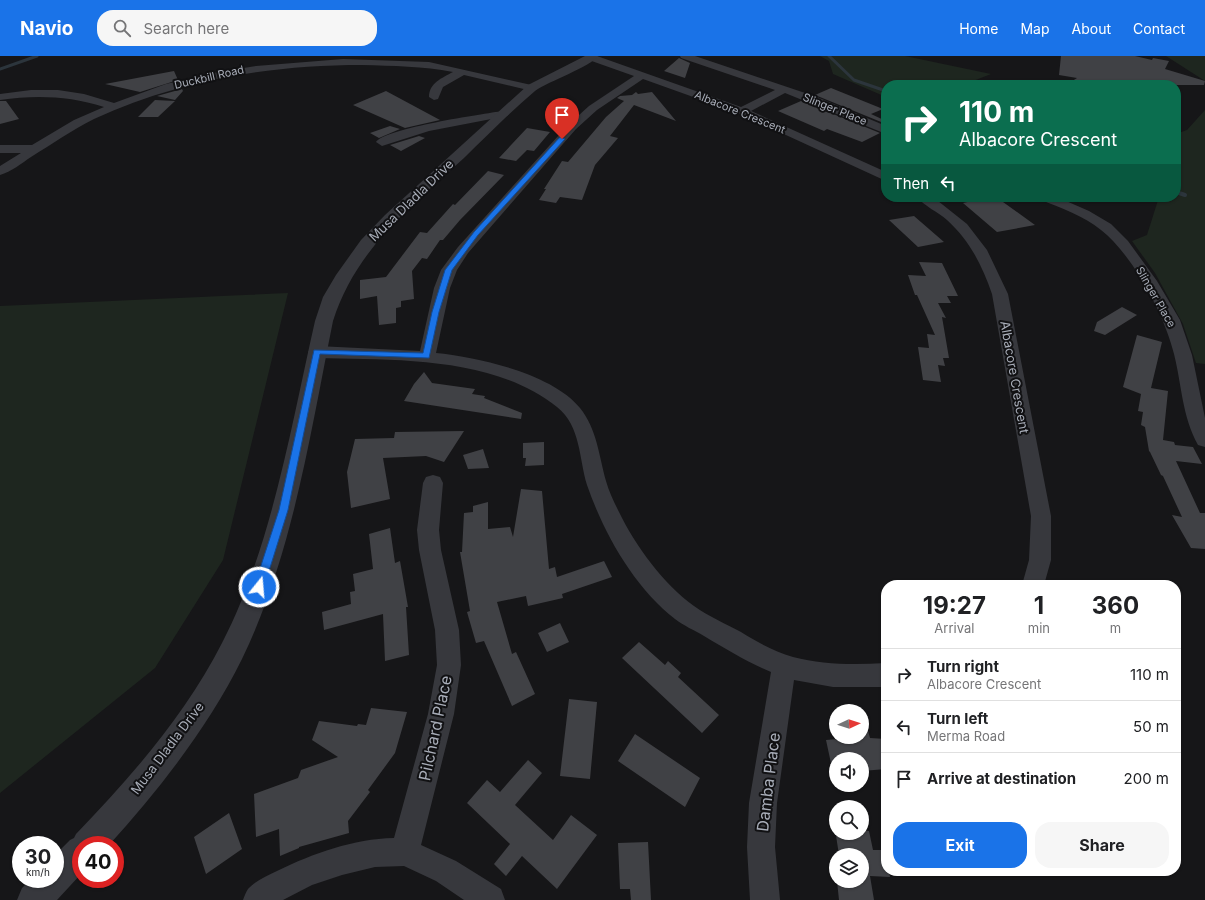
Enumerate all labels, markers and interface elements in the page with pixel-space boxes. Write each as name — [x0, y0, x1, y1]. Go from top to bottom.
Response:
search box — [97, 10, 377, 46]
text: Navio — [20, 17, 73, 40]
icon: search — [111, 17, 133, 39]
text: Search here — [143, 19, 229, 38]
text: Home — [959, 20, 998, 37]
text: Map — [1020, 20, 1050, 37]
text: About — [1072, 20, 1111, 37]
text: Contact — [1133, 20, 1185, 37]
street label: Duckbill Road — [173, 62, 245, 92]
street label: Albacore Crescent — [693, 87, 788, 137]
street label: Slinger Place — [801, 90, 869, 128]
text: 110 m — [959, 95, 1034, 129]
icon: right — [893, 96, 945, 148]
pin — [545, 98, 579, 139]
icon: arrive — [551, 104, 573, 126]
text: Albacore Crescent — [959, 129, 1117, 150]
street label: Musa Dladla Drive — [365, 156, 457, 244]
icon: left — [937, 172, 959, 194]
text: Then — [893, 174, 929, 193]
street label: Slinger Place — [1133, 264, 1179, 330]
street label: Albacore Crescent — [997, 319, 1033, 435]
position arrow — [238, 566, 280, 608]
text: 19:27 — [923, 591, 986, 620]
text: 1 — [1034, 591, 1044, 620]
text: 360 — [1092, 591, 1139, 620]
text: Arrival — [934, 620, 974, 636]
text: min — [1028, 620, 1050, 636]
text: m — [1110, 620, 1121, 636]
text: Turn right — [927, 657, 999, 676]
icon: right — [893, 664, 915, 686]
text: 110 m — [1130, 665, 1169, 684]
street label: Pilchard Place — [414, 674, 456, 782]
text: Albacore Crescent — [927, 676, 1041, 692]
street label: Musa Dladla Drive — [127, 699, 207, 797]
north arrow — [829, 704, 869, 744]
map controls — [829, 704, 869, 888]
text: Turn left — [927, 709, 988, 728]
icon: left — [893, 716, 915, 738]
text: 50 m — [1133, 717, 1169, 736]
text: Merma Road — [927, 728, 1005, 744]
street label: Damba Place — [752, 731, 784, 833]
button: sound — [829, 752, 869, 792]
icon: arrive — [893, 768, 915, 790]
text: Arrive at destination — [927, 769, 1076, 788]
text: 200 m — [1124, 769, 1169, 788]
button: search — [829, 800, 869, 840]
button: Exit — [893, 822, 1027, 868]
button: Share — [1035, 822, 1169, 868]
speed limit sign: 40 — [72, 836, 124, 888]
text: 30 — [25, 845, 51, 869]
button: layers — [829, 848, 869, 888]
text: km/h — [26, 866, 50, 878]

